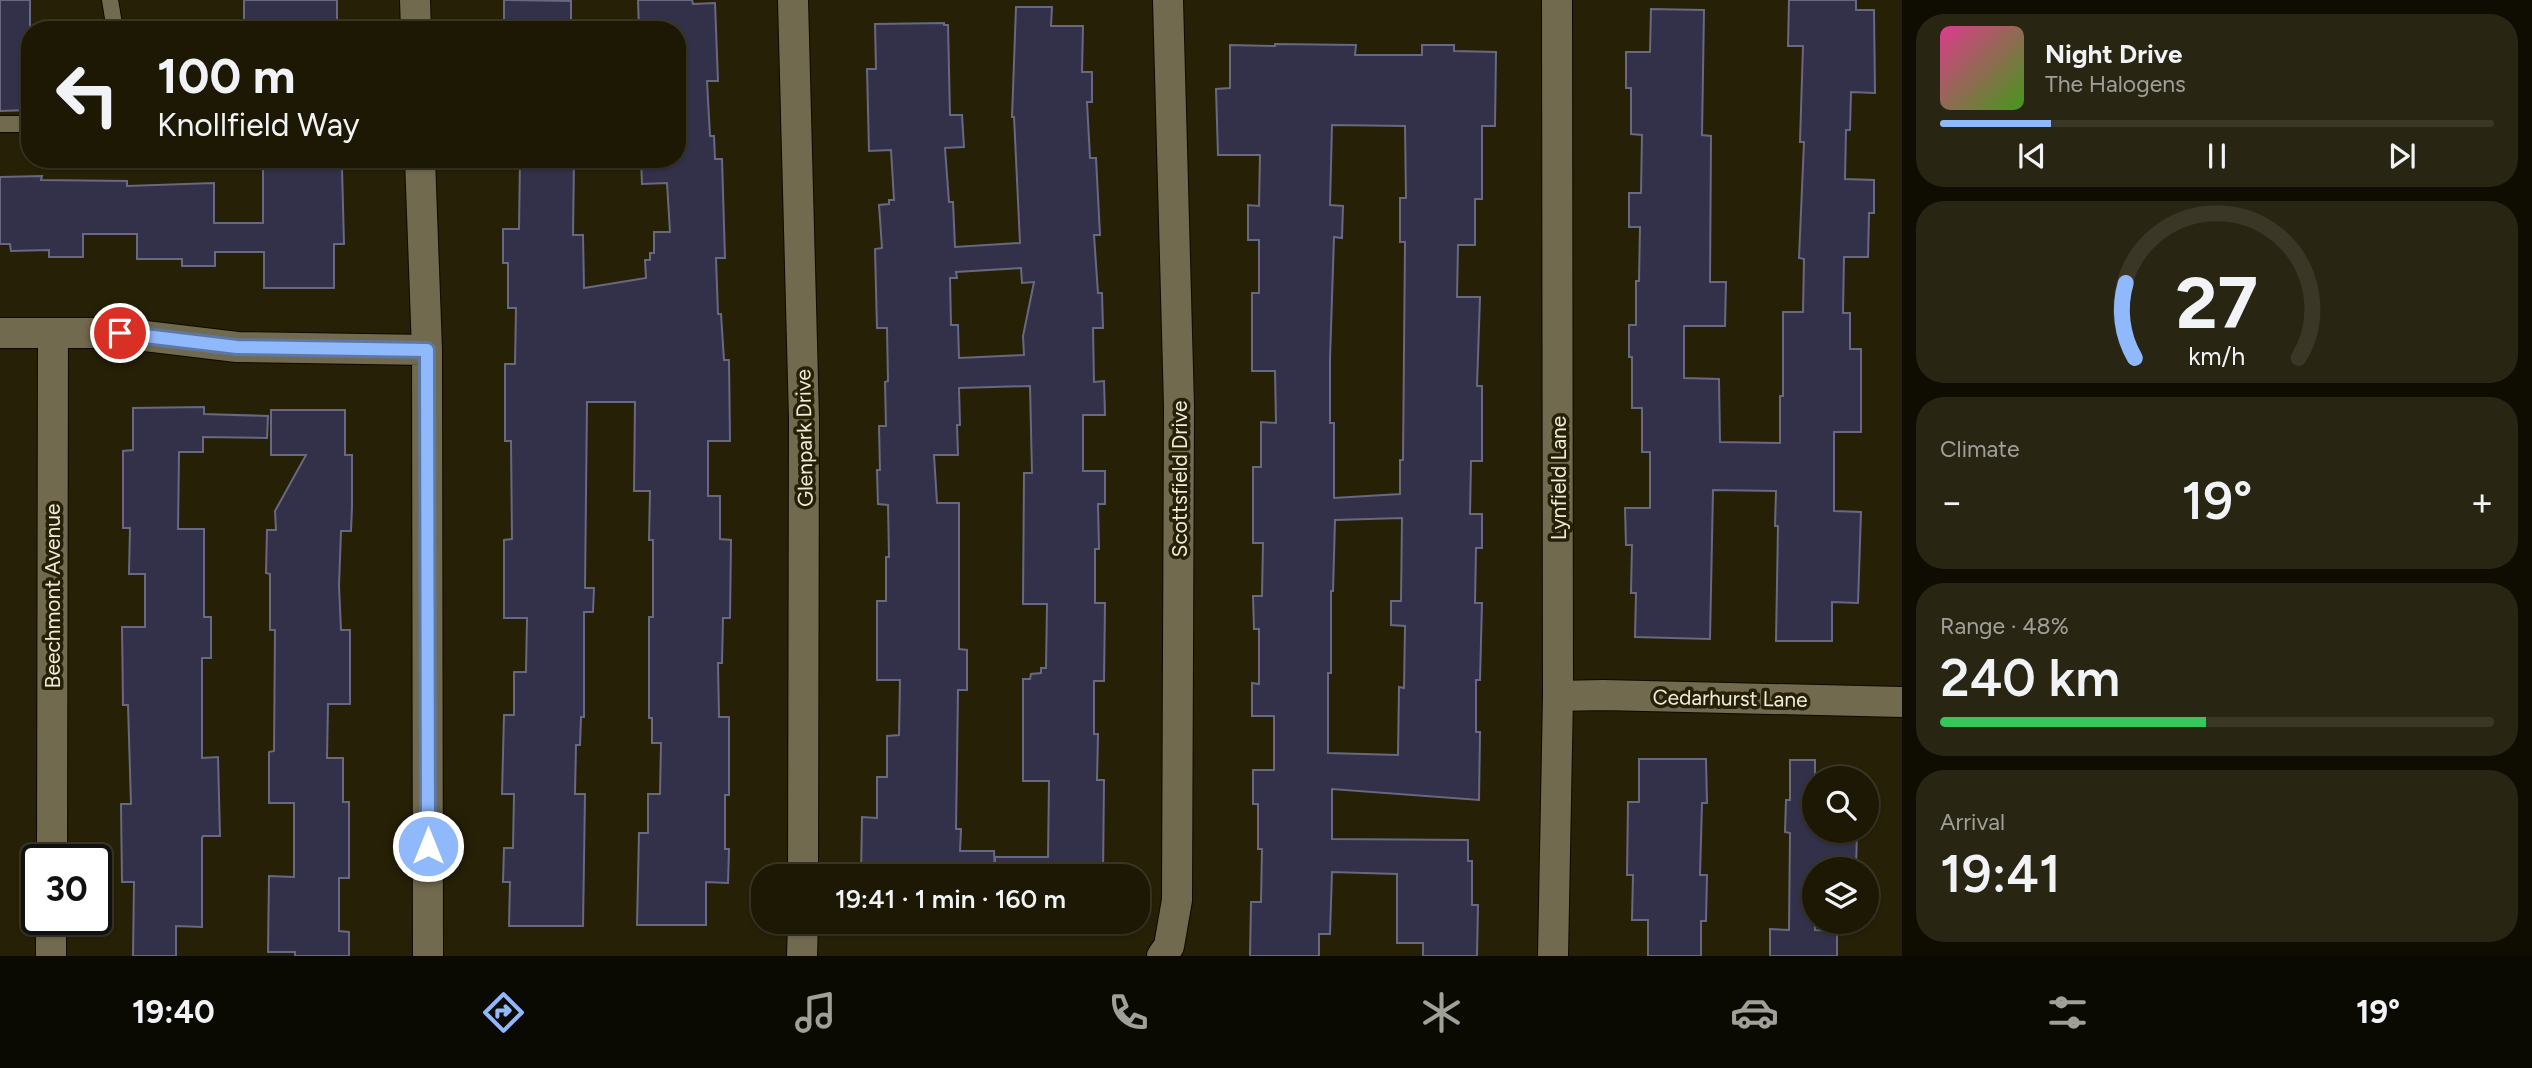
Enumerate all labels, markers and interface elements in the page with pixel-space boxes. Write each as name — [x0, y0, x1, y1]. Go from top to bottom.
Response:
text: Night Drive — [2045, 38, 2182, 70]
text: 100 m — [157, 46, 296, 105]
icon: left — [42, 49, 133, 140]
text: The Halogens — [2045, 70, 2186, 98]
text: Knollfield Way — [157, 106, 360, 144]
icon: previous — [2013, 137, 2051, 175]
icon: pause — [2198, 137, 2236, 175]
icon: next — [2383, 137, 2421, 175]
text: 27 — [2176, 259, 2258, 346]
pin — [90, 303, 150, 363]
icon: arrive — [101, 314, 139, 352]
text: km/h — [2188, 340, 2246, 370]
street label: Glenpark Drive — [790, 369, 818, 507]
street label: Scottsfield Drive — [1167, 401, 1192, 557]
street label: Lynfield Lane — [1546, 416, 1571, 540]
text: Climate — [1940, 435, 2019, 463]
text: 19° — [2181, 470, 2253, 532]
text: − — [1940, 479, 1964, 525]
text: + — [2470, 479, 2494, 525]
street label: Beechmont Avenue — [40, 504, 65, 688]
text: Range · 48% — [1940, 612, 2069, 640]
text: 240 km — [1940, 647, 2120, 709]
street label: Cedarhurst Lane — [1652, 684, 1808, 712]
map controls — [1802, 766, 1879, 934]
button: search — [1802, 766, 1879, 843]
text: Arrival — [1940, 808, 2005, 836]
position arrow — [391, 809, 465, 883]
text: 19:41 — [1940, 843, 2061, 905]
speed limit sign: 30 — [21, 844, 112, 935]
button: layers — [1802, 857, 1879, 934]
text: 19:41 · 1 min · 160 m — [835, 883, 1066, 915]
icon: directions — [479, 988, 528, 1037]
icon: music — [791, 988, 840, 1037]
icon: phone — [1104, 988, 1153, 1037]
icon: climate — [1417, 988, 1466, 1037]
icon: car — [1730, 988, 1779, 1037]
icon: filters — [2043, 988, 2092, 1037]
text: 19:40 — [132, 993, 215, 1031]
text: 19° — [2356, 993, 2400, 1031]

